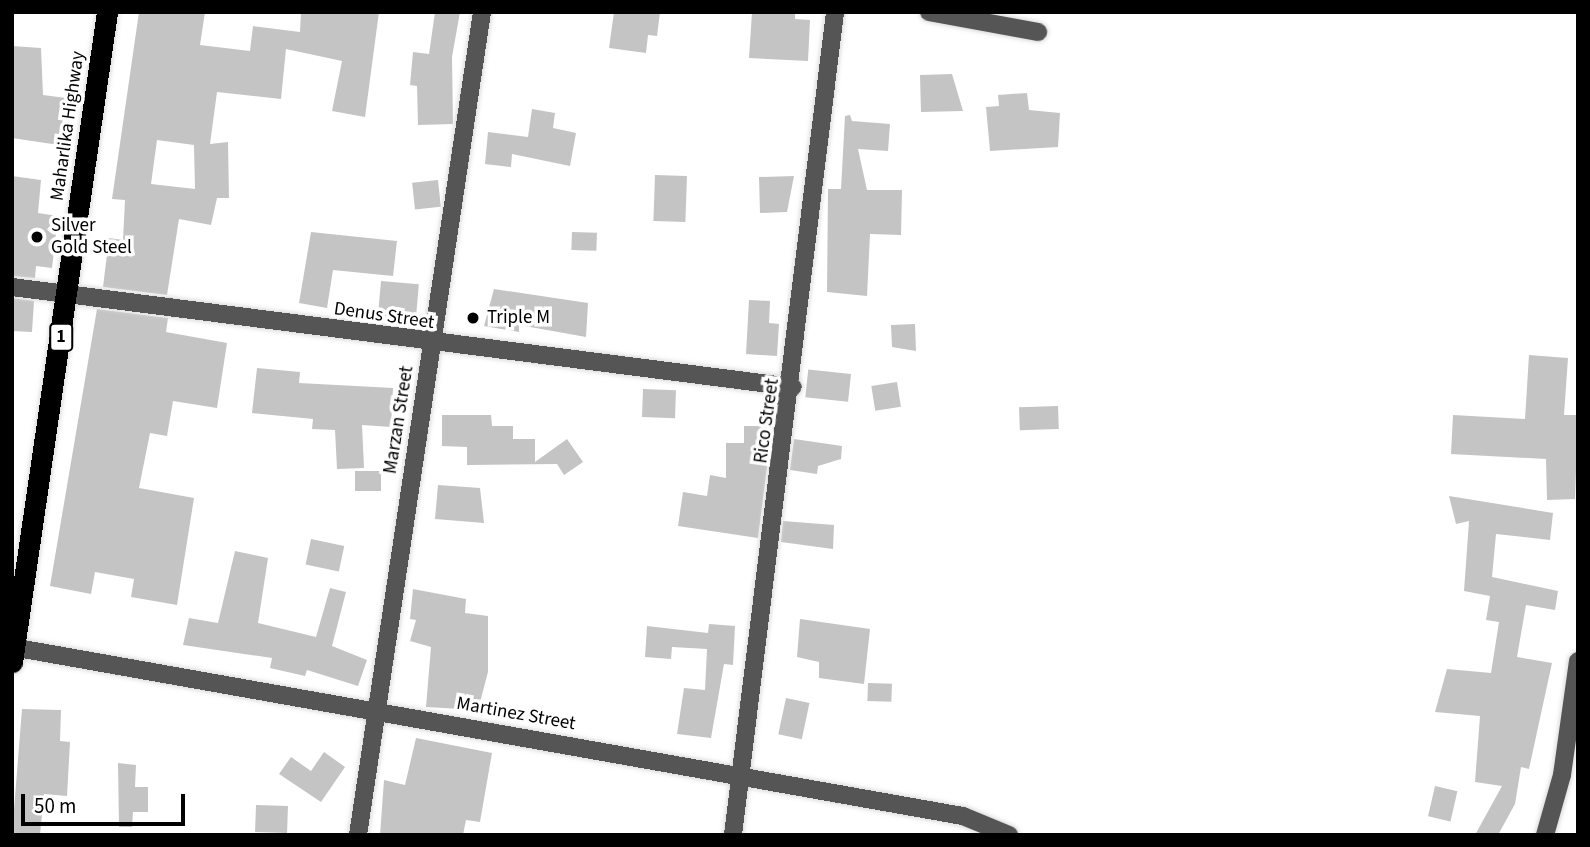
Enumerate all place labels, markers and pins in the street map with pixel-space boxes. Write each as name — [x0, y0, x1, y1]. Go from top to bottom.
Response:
place label: Silver Gold Steel — [51, 215, 132, 259]
marker: Silver Gold Steel — [29, 229, 45, 245]
place label: Triple M — [487, 307, 550, 329]
marker: Triple M — [465, 310, 481, 326]

